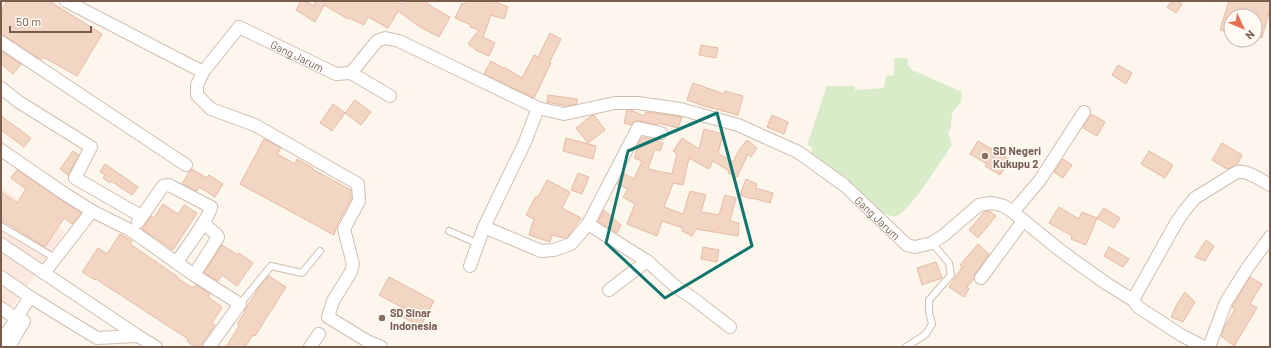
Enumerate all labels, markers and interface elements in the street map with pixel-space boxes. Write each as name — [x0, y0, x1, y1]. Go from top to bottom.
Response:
scale bar — [10, 8, 91, 34]
north arrow — [1223, 8, 1263, 48]
text: 50 m — [16, 14, 41, 28]
text: N — [1243, 28, 1258, 42]
street label: Gang Jarum — [269, 37, 326, 74]
place label: SD Negeri Kukupu 2 — [993, 144, 1041, 170]
marker: SD Negeri Kukupu 2 — [980, 151, 990, 161]
street label: Gang Jarum — [853, 193, 903, 242]
place label: SD Sinar Indonesia — [390, 306, 437, 332]
marker: SD Sinar Indonesia — [377, 313, 387, 323]

